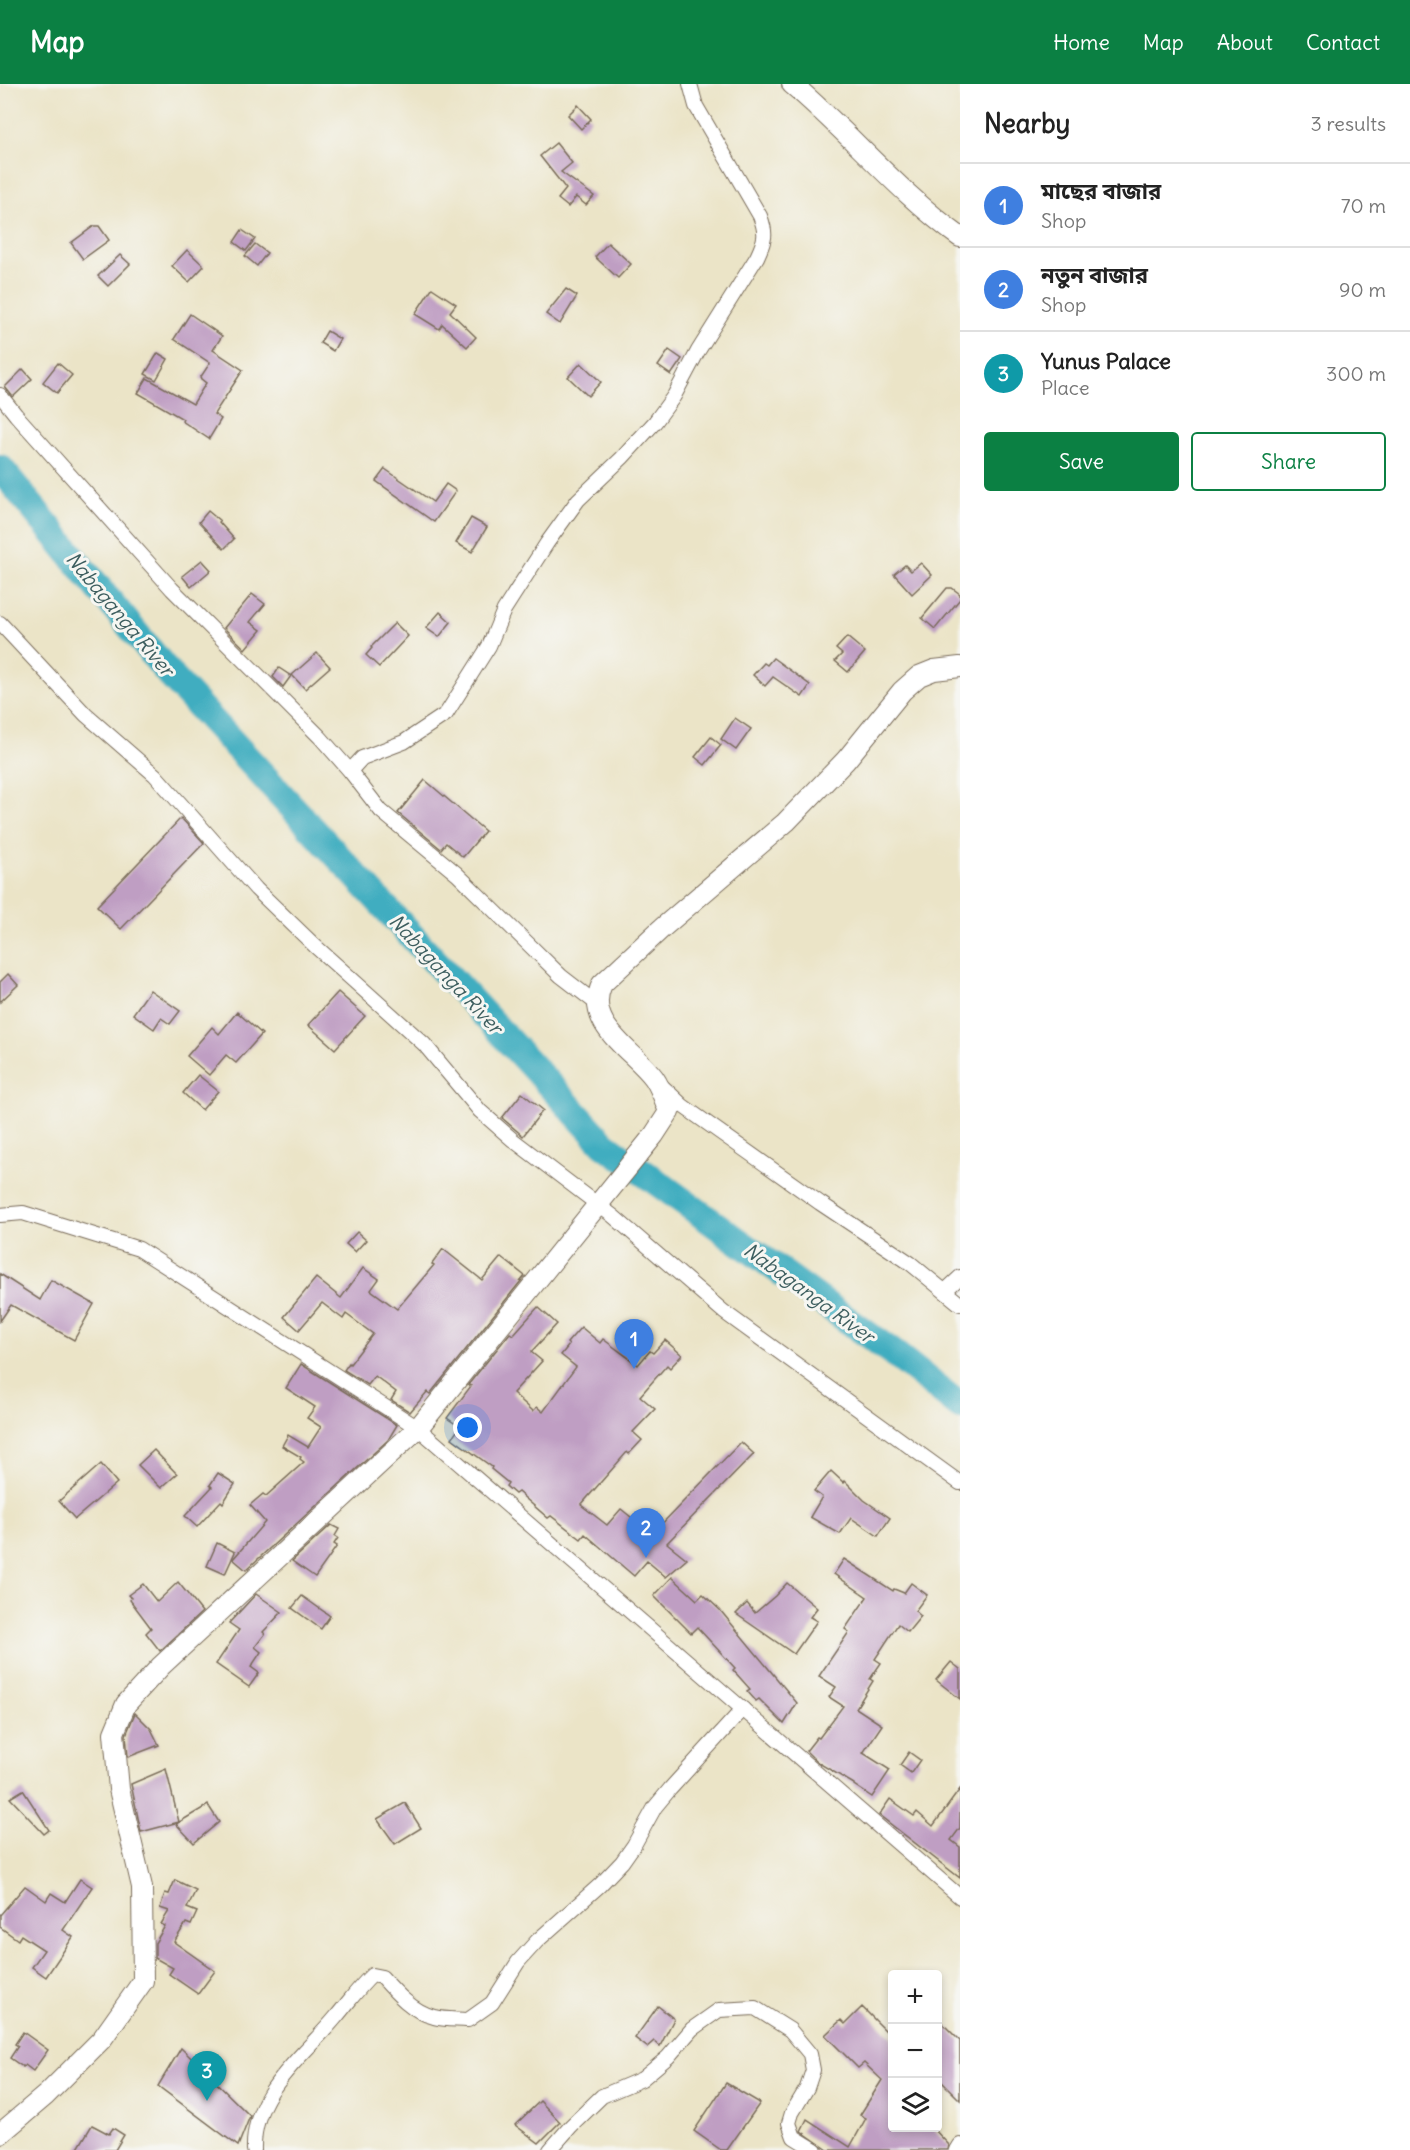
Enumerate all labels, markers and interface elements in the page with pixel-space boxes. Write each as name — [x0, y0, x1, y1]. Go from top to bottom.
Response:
text: Map — [30, 24, 84, 60]
text: Home — [1053, 29, 1110, 56]
text: Map — [1143, 29, 1184, 56]
text: About — [1217, 29, 1273, 56]
text: Contact — [1306, 29, 1380, 56]
text: Nearby — [984, 107, 1070, 140]
text: 3 results — [1310, 111, 1386, 136]
text: মাছের বাজার — [1041, 177, 1161, 205]
text: 1 — [1000, 193, 1007, 218]
text: 70 m — [1341, 193, 1386, 218]
text: Shop — [1041, 208, 1086, 233]
text: নতুন বাজার — [1041, 261, 1148, 289]
text: 2 — [998, 277, 1009, 302]
text: 90 m — [1339, 277, 1386, 302]
text: Shop — [1041, 292, 1086, 317]
text: Yunus Palace — [1041, 347, 1171, 375]
text: 3 — [998, 361, 1009, 386]
text: 300 m — [1326, 361, 1386, 386]
text: Place — [1041, 375, 1089, 400]
button: Save — [984, 432, 1179, 491]
button: Share — [1191, 432, 1386, 491]
water label: Nabaganga River — [61, 546, 182, 683]
water label: Nabaganga River — [384, 909, 510, 1041]
water label: Nabaganga River — [739, 1237, 882, 1350]
pin: 1 — [614, 1320, 654, 1369]
your location — [453, 1413, 482, 1442]
pin: 2 — [626, 1508, 666, 1558]
map controls — [888, 1970, 942, 2132]
button: + — [888, 1970, 942, 2024]
button: − — [888, 2024, 942, 2078]
pin: 3 — [188, 2052, 226, 2101]
button: layers — [888, 2078, 942, 2132]

